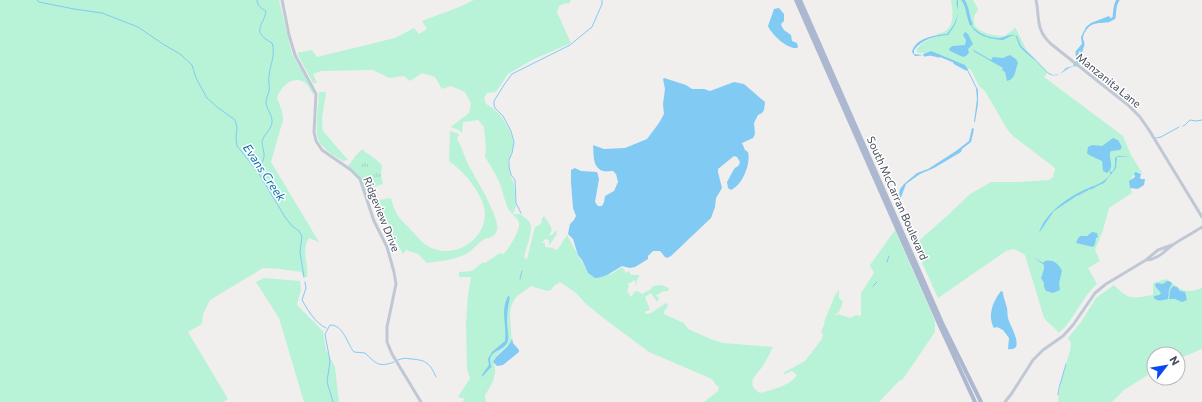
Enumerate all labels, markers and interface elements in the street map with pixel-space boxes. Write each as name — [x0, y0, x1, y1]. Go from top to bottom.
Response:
street label: Manzanita Lane — [1074, 50, 1144, 110]
street label: South McCarran Boulevard — [865, 134, 931, 262]
water label: Evans Creek — [241, 141, 289, 204]
street label: Ridgeview Drive — [361, 175, 403, 254]
north arrow — [1146, 346, 1186, 386]
text: N — [1167, 354, 1183, 367]

